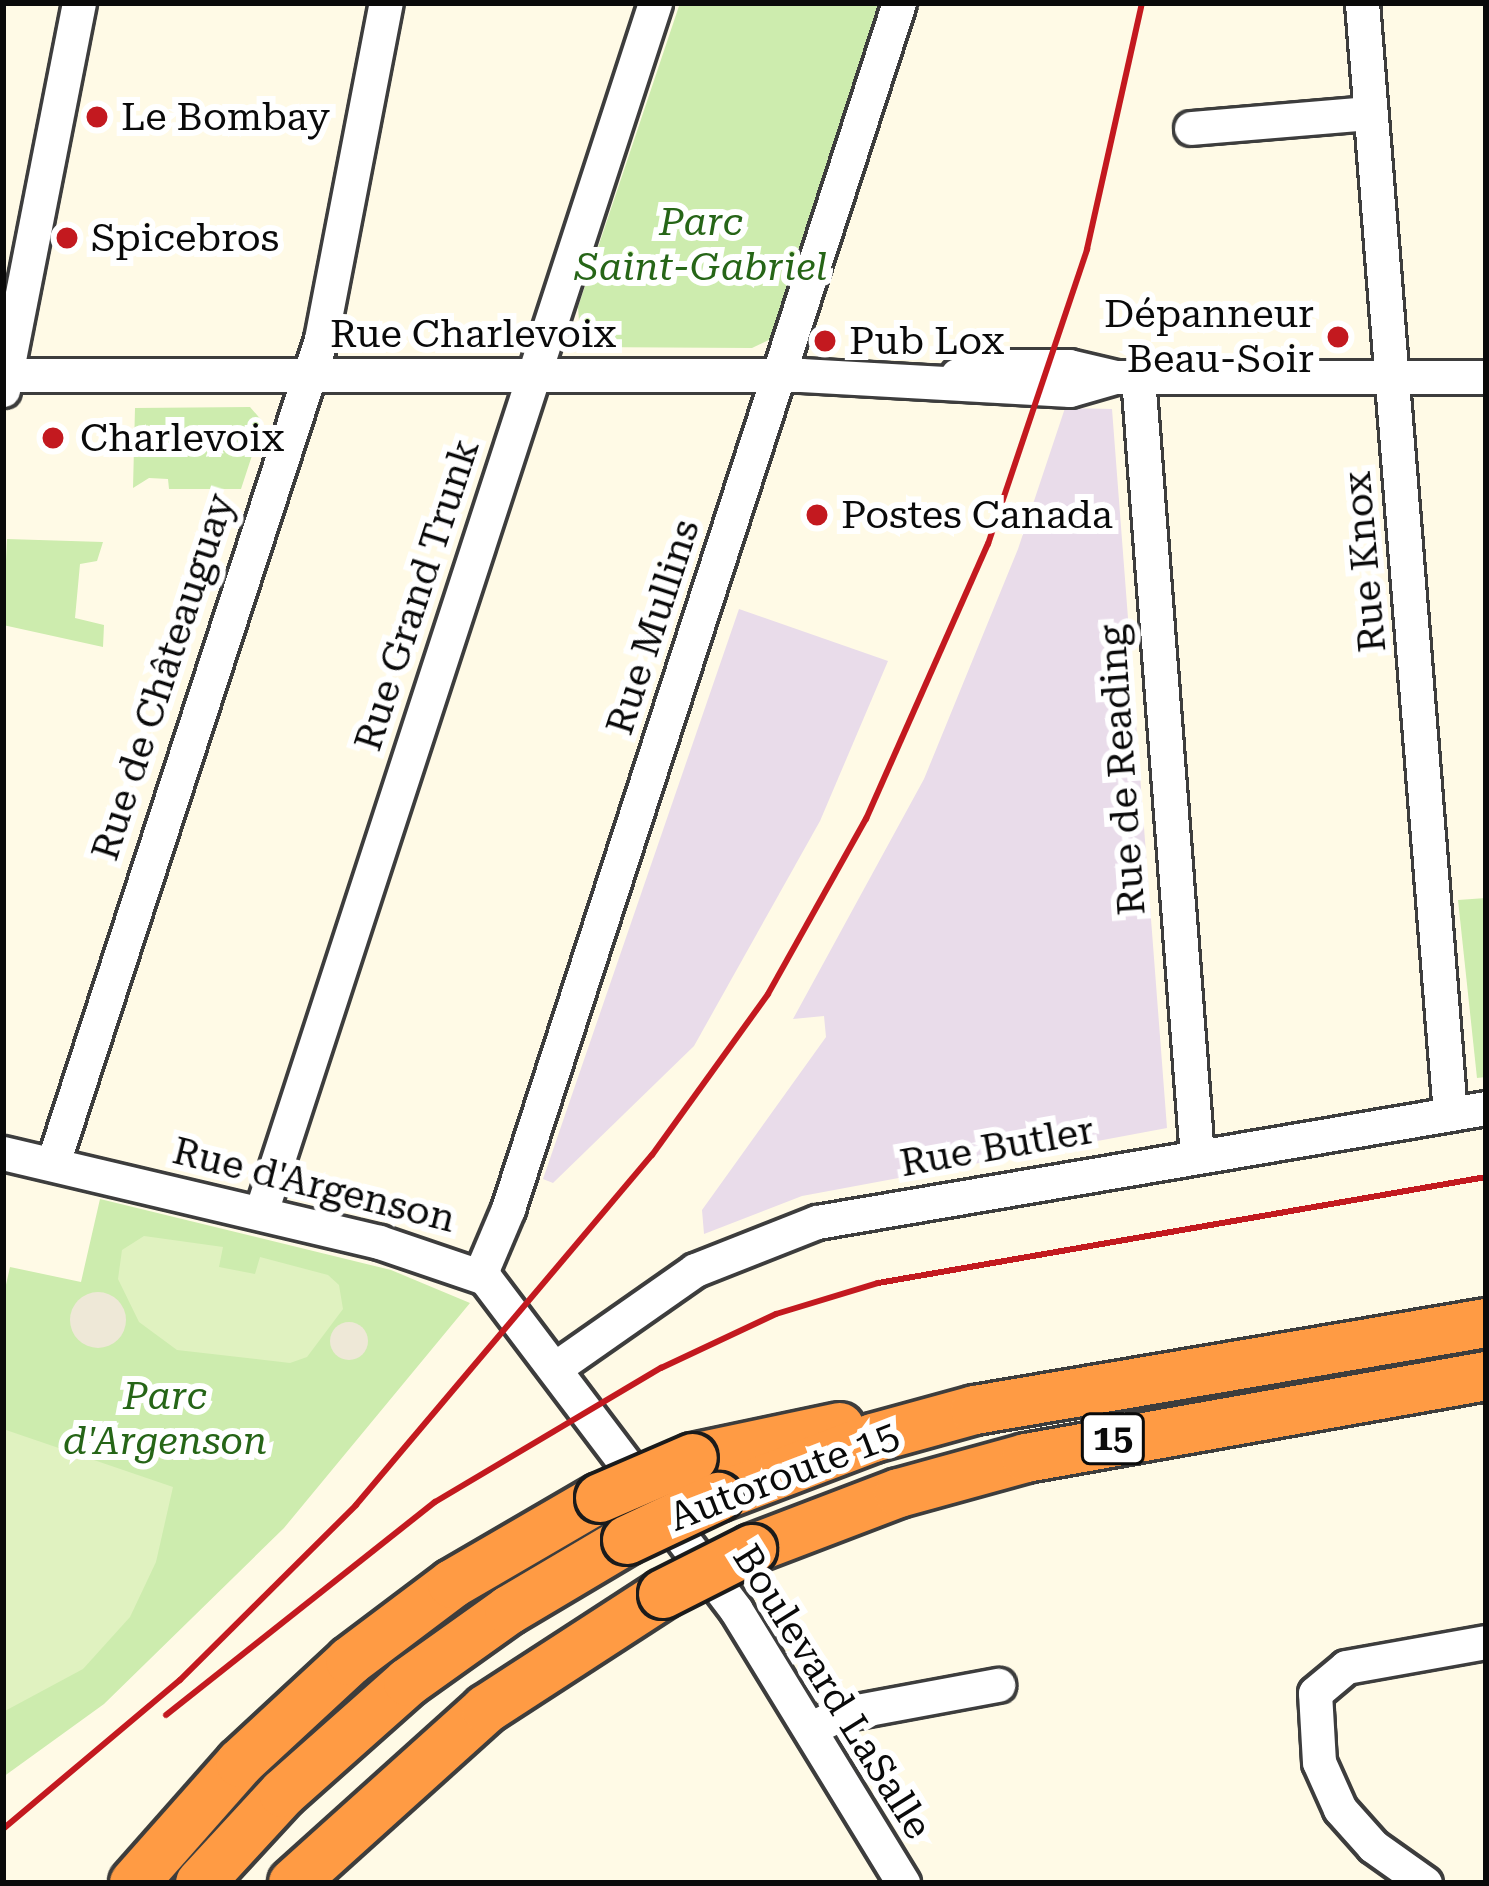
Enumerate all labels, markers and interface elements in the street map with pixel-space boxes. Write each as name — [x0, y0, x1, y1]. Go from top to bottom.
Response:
place label: Le Bombay — [121, 94, 330, 140]
marker: Le Bombay — [84, 104, 110, 130]
park label: Parc Saint-Gabriel — [575, 200, 827, 291]
place label: Spicebros — [91, 215, 279, 261]
marker: Spicebros — [54, 225, 80, 251]
place label: Dépanneur Beau-Soir — [1104, 292, 1314, 383]
street label: Rue Charlevoix — [330, 311, 616, 357]
place label: Pub Lox — [849, 318, 1004, 364]
marker: Dépanneur Beau-Soir — [1325, 324, 1351, 350]
marker: Pub Lox — [812, 328, 838, 354]
place label: Charlevoix — [80, 415, 284, 461]
marker: Charlevoix — [37, 422, 69, 454]
street label: Rue Grand Trunk — [345, 433, 489, 757]
street label: Rue Knox — [1334, 470, 1396, 654]
street label: Rue de Châteauguay — [82, 488, 244, 866]
place label: Postes Canada — [841, 492, 1113, 538]
marker: Postes Canada — [804, 502, 830, 528]
street label: Rue Mullins — [596, 514, 710, 740]
street label: Rue de Reading — [1088, 623, 1156, 917]
street label: Rue Butler — [896, 1107, 1098, 1187]
street label: Rue d'Argenson — [168, 1127, 460, 1243]
park label: Parc d'Argenson — [63, 1374, 267, 1465]
road number: 15 — [1080, 1409, 1146, 1469]
street label: Autoroute 15 — [662, 1411, 906, 1541]
street label: Boulevard LaSalle — [723, 1536, 941, 1848]

